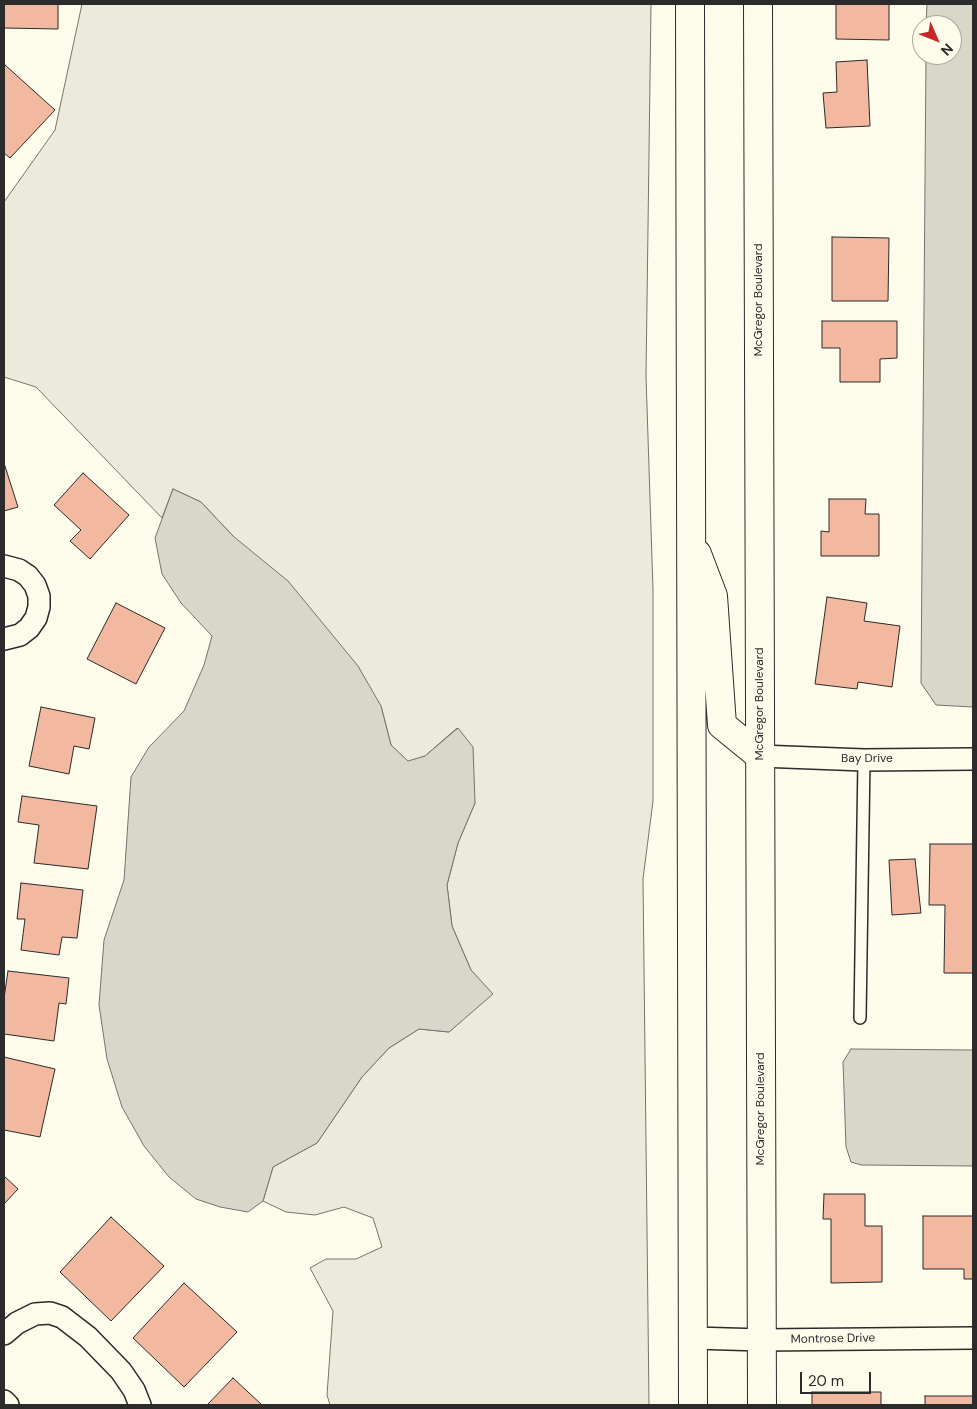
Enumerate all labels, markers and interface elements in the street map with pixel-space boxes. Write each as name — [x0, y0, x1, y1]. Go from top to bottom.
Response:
north arrow — [912, 15, 962, 65]
text: N — [937, 40, 957, 60]
street label: McGregor Boulevard — [752, 243, 766, 357]
street label: McGregor Boulevard — [753, 647, 767, 761]
street label: Bay Drive — [841, 752, 893, 766]
street label: McGregor Boulevard — [754, 1052, 768, 1166]
street label: Montrose Drive — [791, 1331, 875, 1347]
scale bar — [802, 1362, 873, 1394]
text: 20 m — [808, 1371, 844, 1391]

